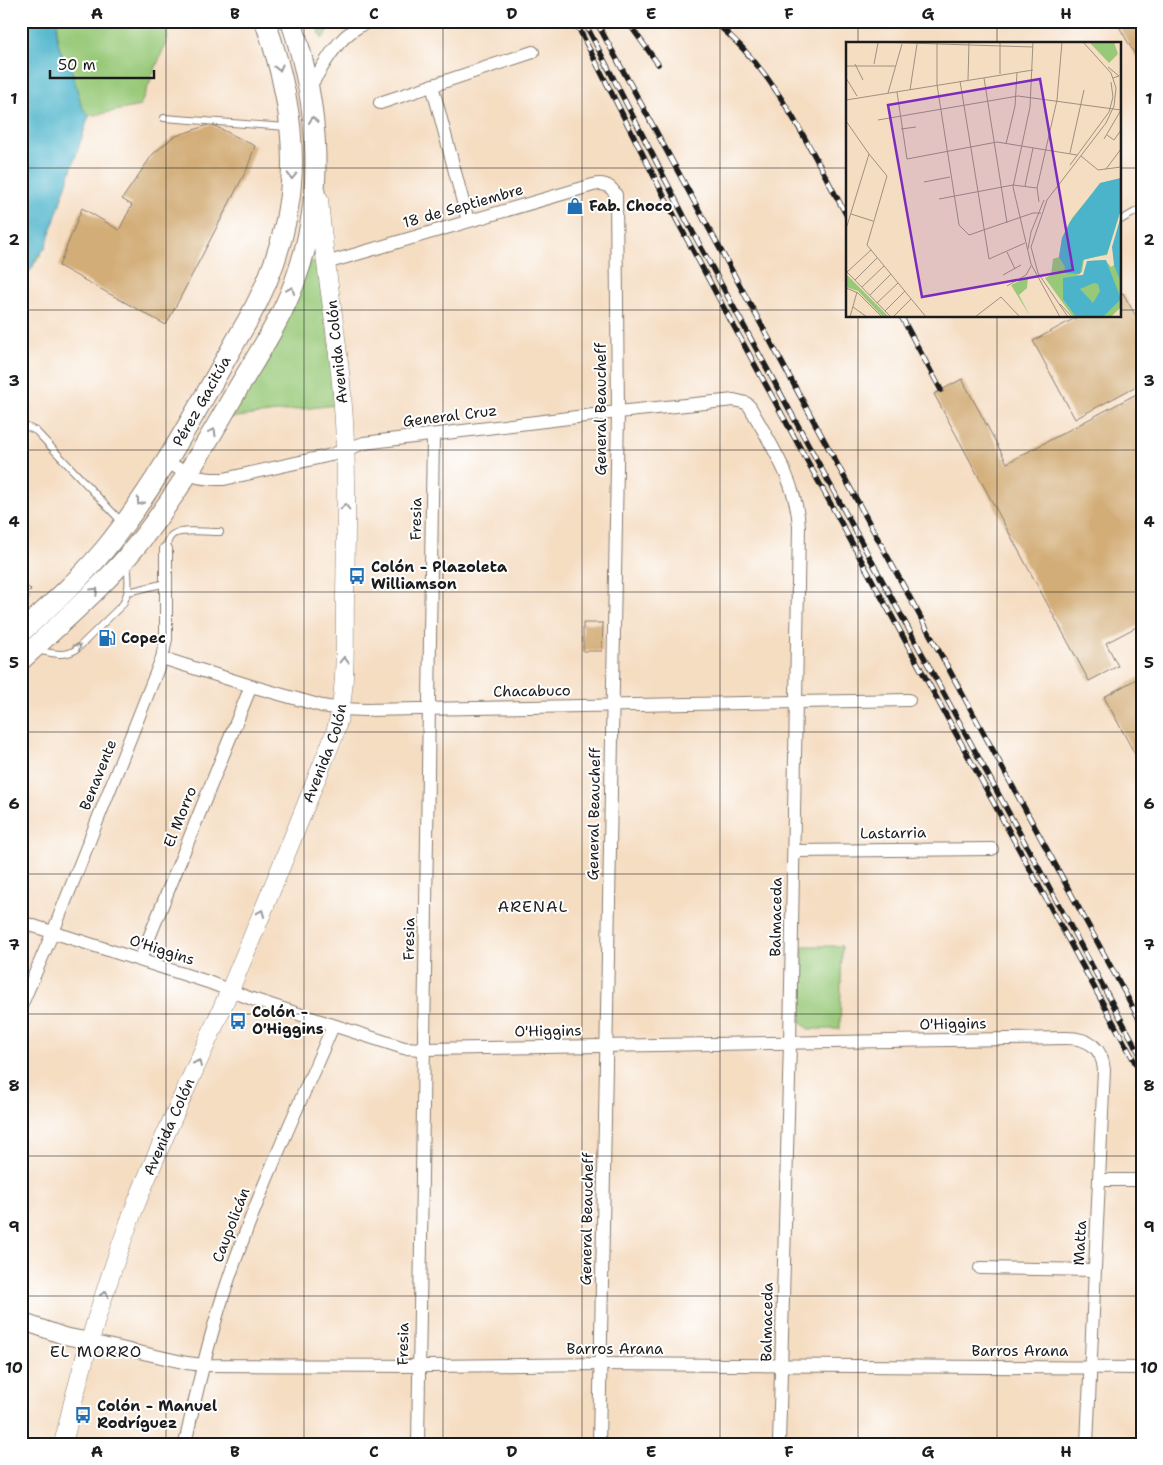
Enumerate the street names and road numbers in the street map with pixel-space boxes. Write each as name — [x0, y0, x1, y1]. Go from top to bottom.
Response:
street label: 18 de Septiembre — [400, 179, 526, 233]
street label: Avenida Colón — [322, 299, 352, 405]
street label: General Beaucheff — [591, 342, 611, 475]
street label: Pérez Gacitúa — [168, 352, 236, 450]
street label: General Cruz — [402, 400, 498, 432]
street label: Fresia — [406, 497, 426, 541]
street label: Chacabuco — [493, 680, 571, 702]
street label: Avenida Colón — [298, 702, 351, 806]
street label: Benavente — [75, 737, 121, 813]
street label: General Beaucheff — [583, 747, 605, 881]
street label: El Morro — [159, 784, 201, 850]
street label: Lastarria — [860, 822, 927, 844]
street label: Balmaceda — [765, 877, 787, 957]
street label: Fresia — [399, 917, 419, 961]
street label: O'Higgins — [127, 930, 197, 970]
street label: O'Higgins — [919, 1013, 987, 1035]
street label: O'Higgins — [514, 1020, 582, 1042]
street label: Avenida Colón — [139, 1075, 199, 1179]
street label: General Beaucheff — [576, 1152, 598, 1286]
street label: Caupolicán — [208, 1185, 254, 1265]
street label: Matta — [1069, 1219, 1091, 1266]
street label: Balmaceda — [756, 1282, 778, 1362]
street label: Fresia — [393, 1322, 413, 1366]
street label: Barros Arana — [567, 1339, 664, 1359]
street label: Barros Arana — [972, 1341, 1069, 1361]

